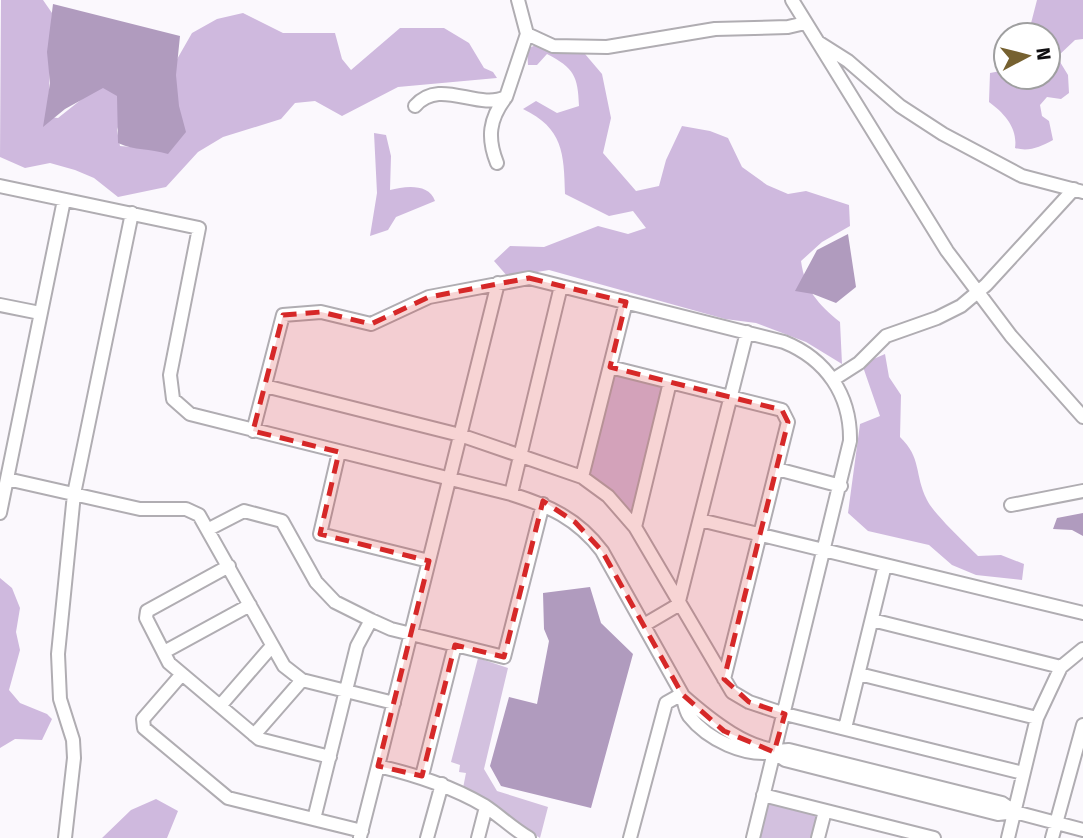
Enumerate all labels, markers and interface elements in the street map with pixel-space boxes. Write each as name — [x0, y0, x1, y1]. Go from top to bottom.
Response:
north arrow — [992, 21, 1062, 91]
text: N — [1031, 46, 1056, 62]

